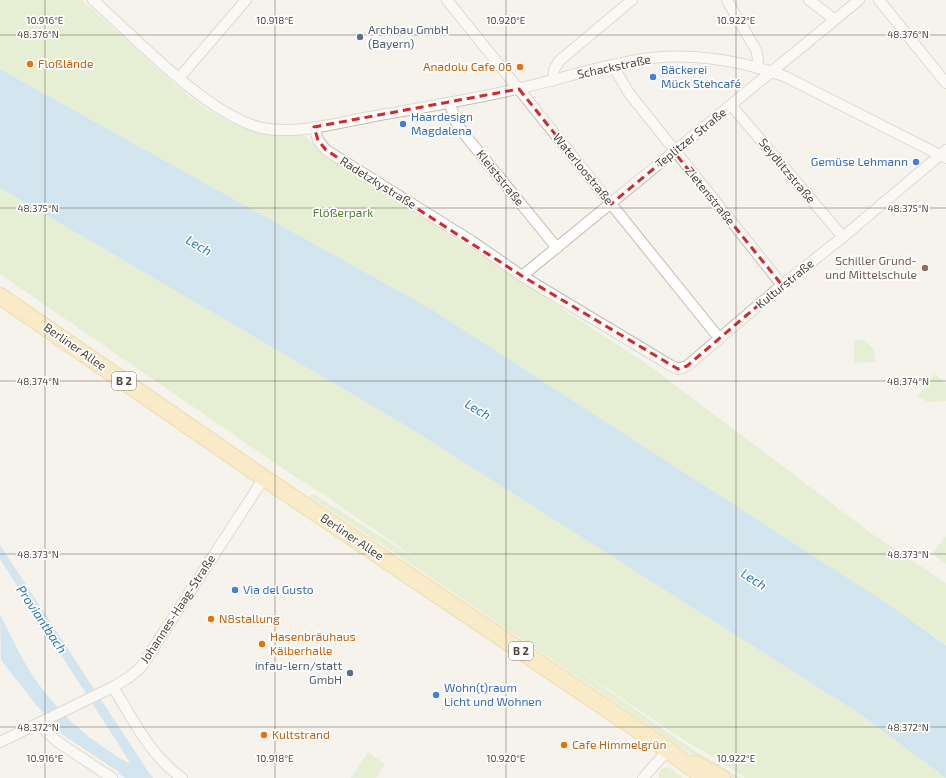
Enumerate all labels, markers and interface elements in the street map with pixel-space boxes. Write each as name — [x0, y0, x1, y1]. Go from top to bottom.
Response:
text: 10.916°E — [27, 14, 64, 26]
text: 10.918°E — [256, 14, 294, 26]
text: 10.920°E — [487, 14, 526, 26]
text: 10.922°E — [717, 14, 756, 26]
place label: Archbau GmbH (Bayern) — [368, 22, 449, 50]
text: 48.376°N — [17, 28, 59, 40]
text: 48.376°N — [887, 28, 929, 40]
marker: Archbau GmbH (Bayern) — [355, 32, 365, 42]
street label: Schackstraße — [576, 51, 652, 81]
place label: Floßlände — [38, 56, 93, 70]
marker: Floßlände — [25, 59, 35, 69]
place label: Anadolu Cafe 06 — [423, 59, 512, 73]
marker: Anadolu Cafe 06 — [515, 62, 525, 72]
place label: Bäckerei Mück Stehcafé — [661, 62, 741, 90]
marker: Bäckerei Mück Stehcafé — [648, 72, 658, 82]
street label: Teplitzer Straße — [652, 104, 729, 170]
place label: Haardesign Magdalena — [411, 109, 473, 137]
marker: Haardesign Magdalena — [398, 119, 408, 129]
street label: Waterloostraße — [551, 130, 617, 207]
street label: Seydlitzstraße — [757, 135, 819, 206]
street label: Kleiststraße — [474, 147, 527, 208]
street label: Radetzkystraße — [338, 153, 419, 211]
place label: Gemüse Lehmann — [811, 154, 908, 168]
marker: Gemüse Lehmann — [911, 157, 921, 167]
street label: Zietenstraße — [683, 163, 738, 227]
text: 48.375°N — [17, 202, 59, 214]
text: 48.375°N — [887, 202, 929, 214]
park label: Flößerpark — [313, 205, 373, 219]
water label: Lech — [183, 231, 215, 259]
place label: Schiller Grund- und Mittelschule — [825, 253, 917, 281]
street label: Kulturstraße — [753, 256, 816, 311]
marker: Schiller Grund- und Mittelschule — [920, 263, 930, 273]
street label: Berliner Allee — [42, 319, 110, 373]
road number: B 2 — [112, 372, 136, 390]
text: 48.374°N — [17, 375, 59, 387]
text: 48.374°N — [887, 375, 929, 387]
water label: Lech — [462, 395, 494, 423]
street label: Berliner Allee — [318, 510, 387, 562]
text: 48.373°N — [17, 548, 59, 560]
text: 48.373°N — [887, 548, 929, 560]
street label: Johannes-Haag-Straße — [137, 552, 218, 665]
water label: Lech — [738, 565, 770, 593]
water label: Proviantbach — [13, 582, 71, 656]
place label: Via del Gusto — [243, 582, 314, 596]
marker: Via del Gusto — [230, 585, 240, 595]
place label: N8stallung — [219, 611, 280, 625]
marker: N8stallung — [206, 614, 216, 624]
place label: Hasenbräuhaus Kälberhalle — [270, 629, 356, 657]
marker: Hasenbräuhaus Kälberhalle — [257, 639, 267, 649]
road number: B 2 — [509, 642, 533, 660]
place label: infau-lern/statt GmbH — [255, 658, 342, 686]
marker: infau-lern/statt GmbH — [345, 668, 355, 678]
place label: Wohn(t)raum Licht und Wohnen — [444, 680, 542, 708]
marker: Wohn(t)raum Licht und Wohnen — [431, 690, 441, 700]
text: 48.372°N — [17, 721, 59, 733]
text: 48.372°N — [887, 721, 929, 733]
place label: Kultstrand — [272, 727, 330, 741]
marker: Kultstrand — [259, 730, 269, 740]
place label: Cafe Himmelgrün — [572, 737, 666, 751]
marker: Cafe Himmelgrün — [559, 740, 569, 750]
text: 10.916°E — [27, 752, 64, 764]
text: 10.918°E — [256, 752, 294, 764]
text: 10.920°E — [487, 752, 526, 764]
text: 10.922°E — [717, 752, 756, 764]

